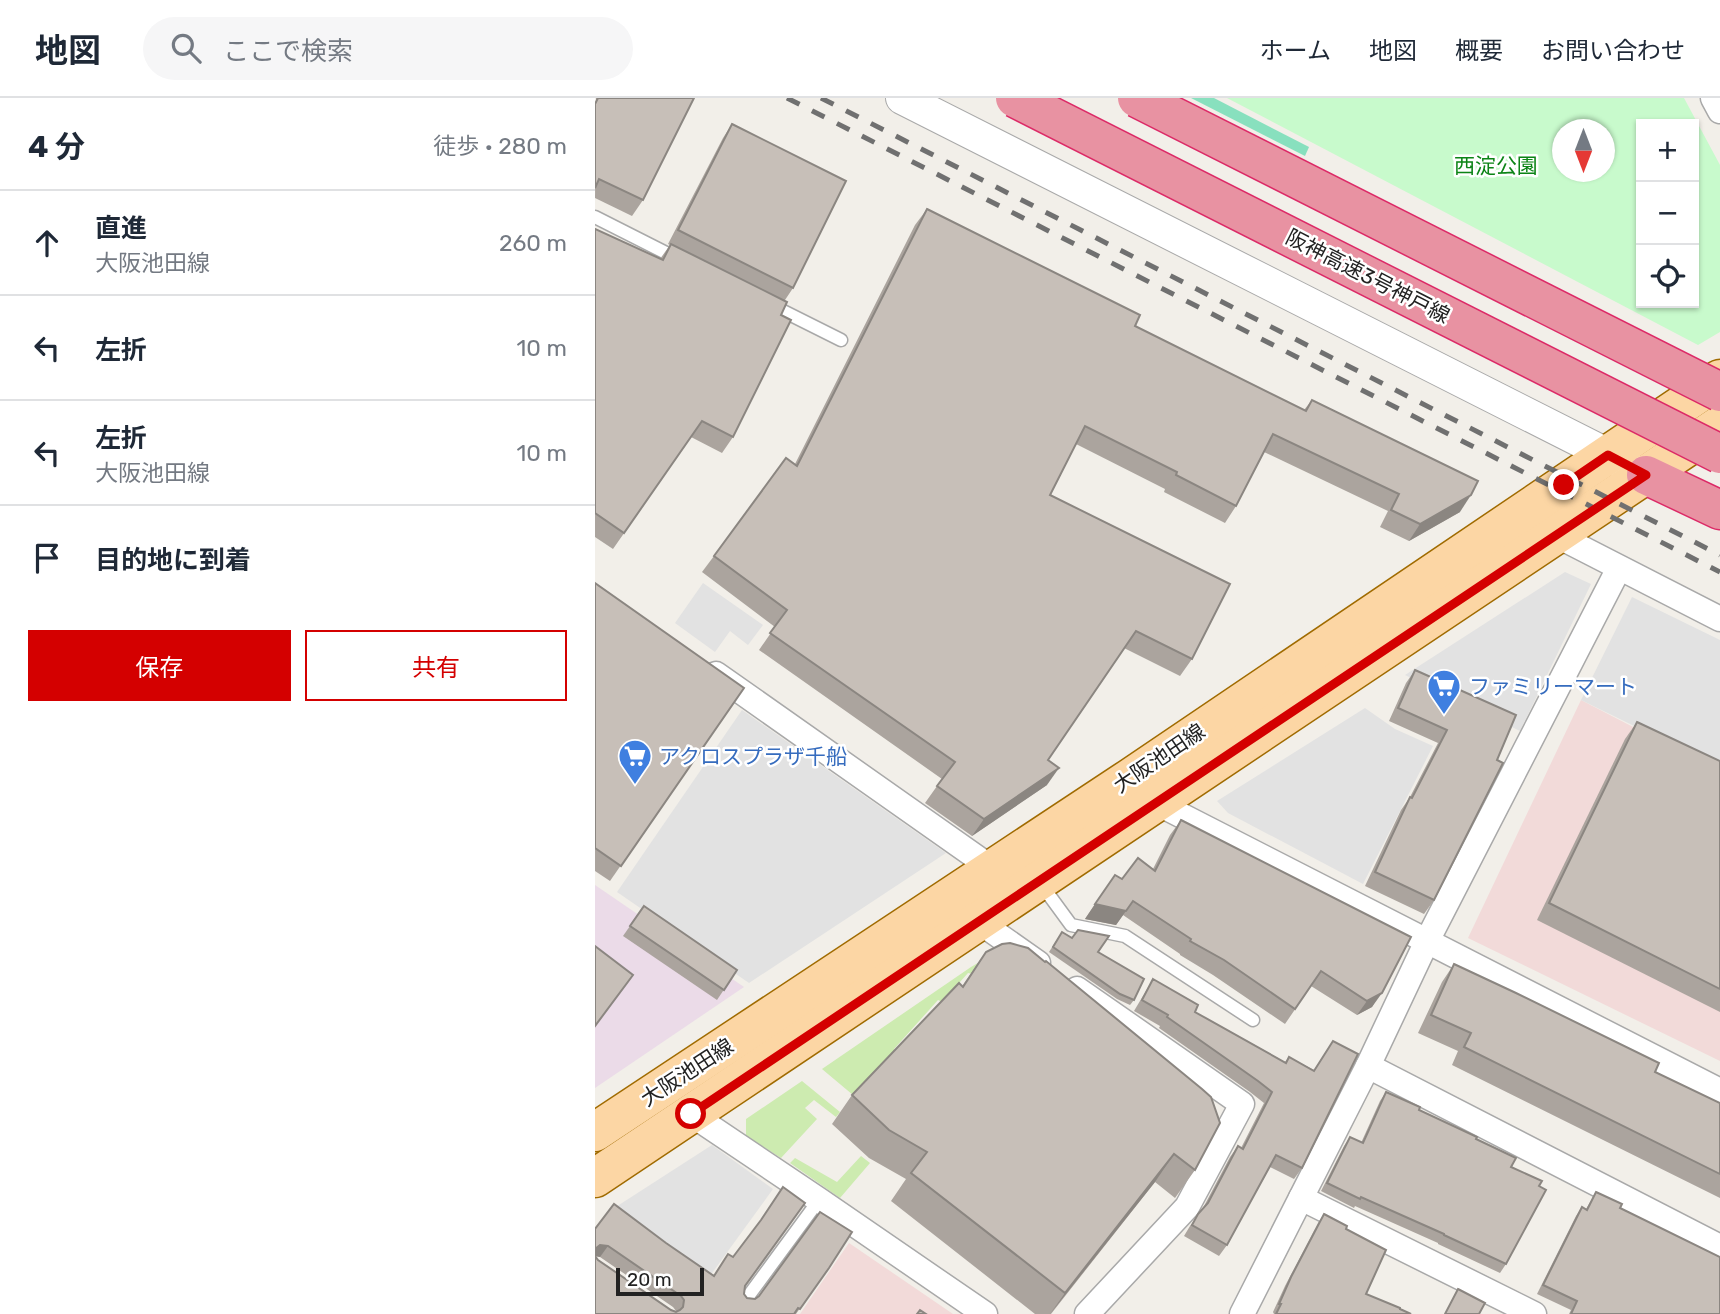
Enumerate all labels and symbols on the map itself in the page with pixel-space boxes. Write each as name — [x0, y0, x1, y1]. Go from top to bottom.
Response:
north arrow — [1552, 119, 1615, 182]
park label: 西淀公園 — [1454, 153, 1538, 178]
street label: 阪神高速3号神戸線 — [1282, 224, 1454, 328]
route end — [1548, 469, 1579, 500]
supermarket icon: ファミリーマート — [1425, 667, 1463, 716]
place label: ファミリーマート — [1469, 674, 1637, 699]
street label: 大阪池田線 — [1108, 718, 1210, 798]
supermarket icon: アクロスプラザ千船 — [616, 737, 654, 786]
place label: アクロスプラザ千船 — [659, 744, 847, 769]
street label: 大阪池田線 — [636, 1033, 738, 1111]
route start — [675, 1098, 706, 1129]
scale bar — [616, 1265, 703, 1297]

